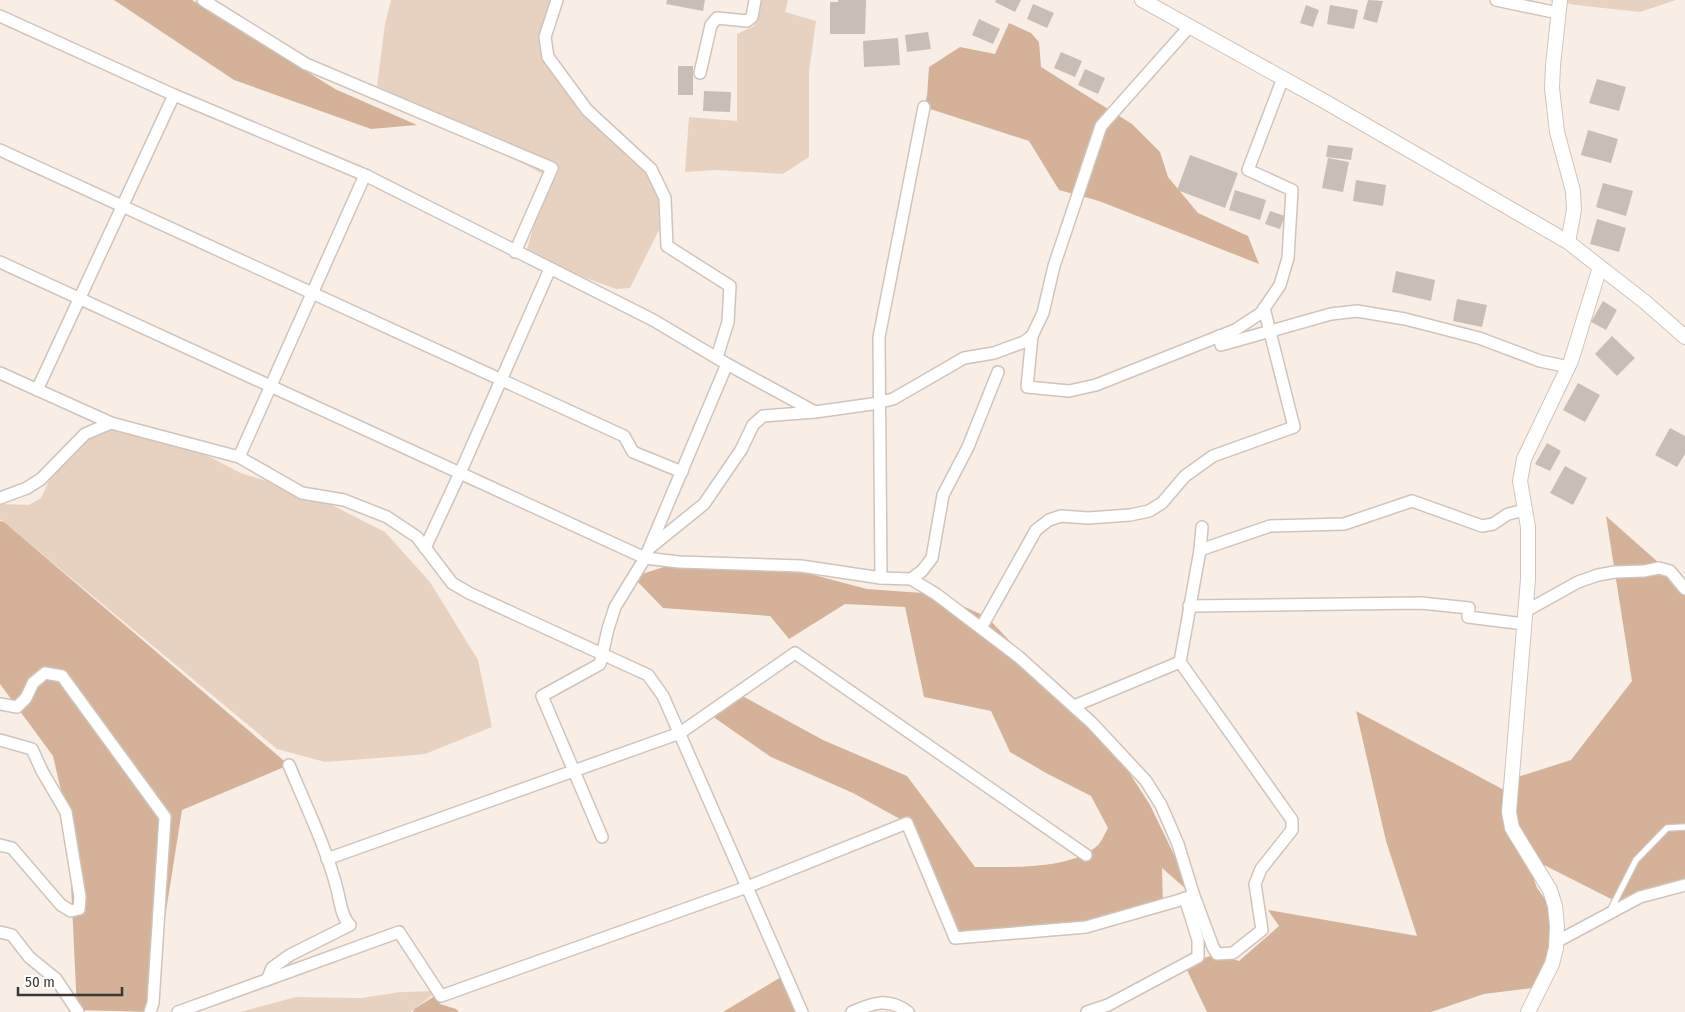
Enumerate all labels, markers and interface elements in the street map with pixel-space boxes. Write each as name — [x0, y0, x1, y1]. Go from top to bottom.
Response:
scale bar — [18, 964, 121, 996]
text: 50 m — [25, 973, 55, 991]

